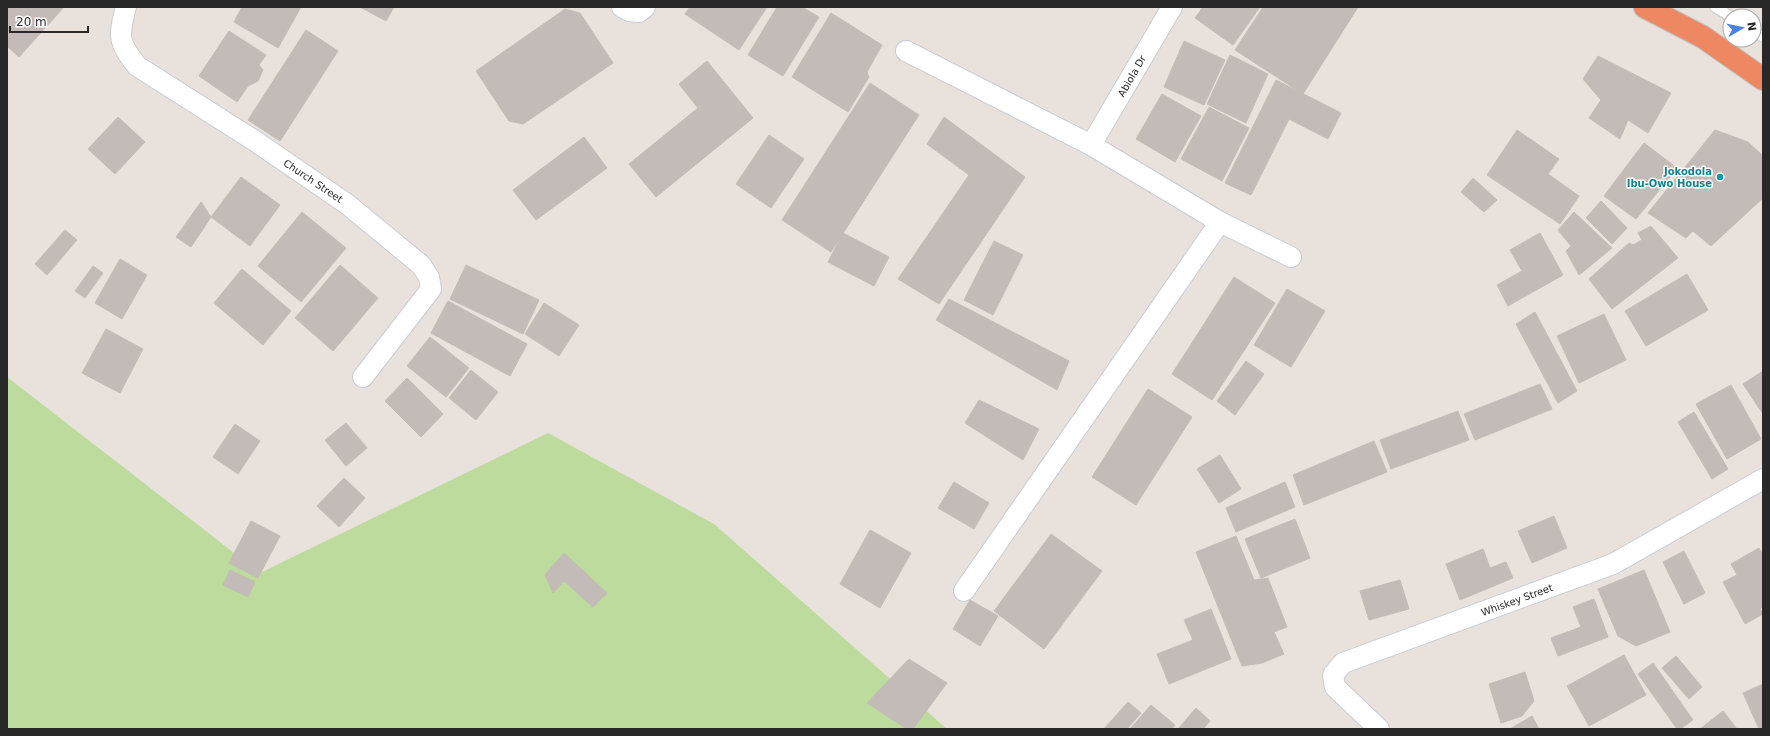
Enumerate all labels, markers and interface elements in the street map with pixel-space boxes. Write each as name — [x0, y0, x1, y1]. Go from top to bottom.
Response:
scale bar — [10, 8, 88, 34]
north arrow — [1722, 8, 1762, 48]
text: 20 m — [16, 15, 47, 29]
text: N — [1744, 21, 1759, 32]
street label: Abiola Dr — [1116, 53, 1149, 99]
street label: Church Street — [281, 157, 345, 205]
place label: Jokodola Ibu-Owo House — [1627, 166, 1712, 189]
marker: Jokodola Ibu-Owo House — [1715, 172, 1725, 182]
street label: Whiskey Street — [1480, 582, 1554, 618]

